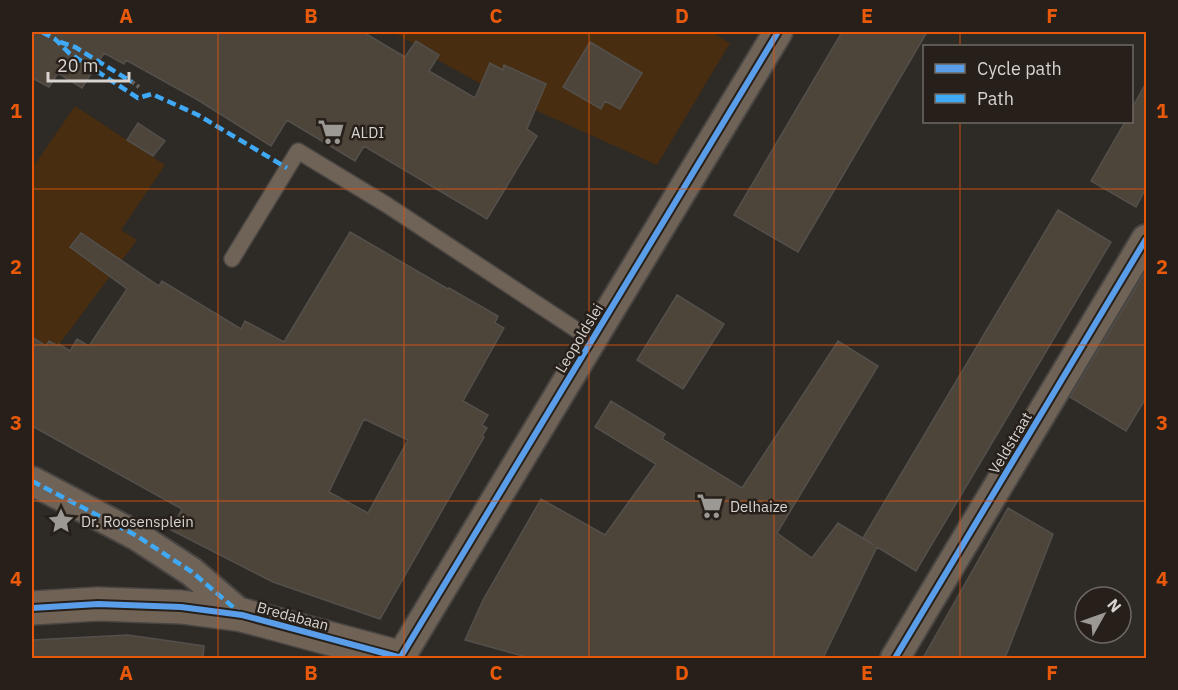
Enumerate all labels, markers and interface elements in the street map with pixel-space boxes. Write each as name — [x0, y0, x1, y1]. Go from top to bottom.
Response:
text: A — [119, 2, 133, 29]
text: B — [304, 2, 318, 29]
text: C — [489, 2, 503, 29]
text: D — [675, 2, 689, 29]
text: E — [861, 2, 873, 29]
text: F — [1046, 2, 1058, 29]
scale bar — [48, 45, 129, 83]
legend — [923, 45, 1133, 123]
text: 20 m — [57, 54, 99, 77]
text: Cycle path — [977, 57, 1062, 80]
text: Path — [977, 87, 1014, 110]
text: 1 — [10, 97, 22, 124]
text: 1 — [1156, 97, 1168, 124]
supermarket icon: ALDI — [316, 117, 346, 147]
place label: ALDI — [351, 123, 384, 142]
text: 2 — [10, 253, 22, 280]
text: 2 — [1156, 253, 1168, 280]
street label: Leopoldslei — [551, 300, 607, 376]
text: 3 — [10, 409, 22, 436]
street label: Veldstraat — [984, 409, 1036, 477]
text: 3 — [1156, 409, 1168, 436]
supermarket icon: Delhaize — [695, 491, 725, 521]
place label: Delhaize — [730, 497, 788, 516]
place icon: Dr. Roosensplein — [46, 506, 76, 536]
place label: Dr. Roosensplein — [81, 512, 194, 531]
text: 4 — [10, 565, 22, 592]
text: 4 — [1156, 565, 1168, 592]
north arrow — [1073, 585, 1133, 645]
text: N — [1103, 594, 1126, 616]
street label: Bredabaan — [255, 597, 331, 635]
text: A — [119, 659, 133, 686]
text: B — [304, 659, 318, 686]
text: C — [489, 659, 503, 686]
text: D — [675, 659, 689, 686]
text: E — [861, 659, 873, 686]
text: F — [1046, 659, 1058, 686]

